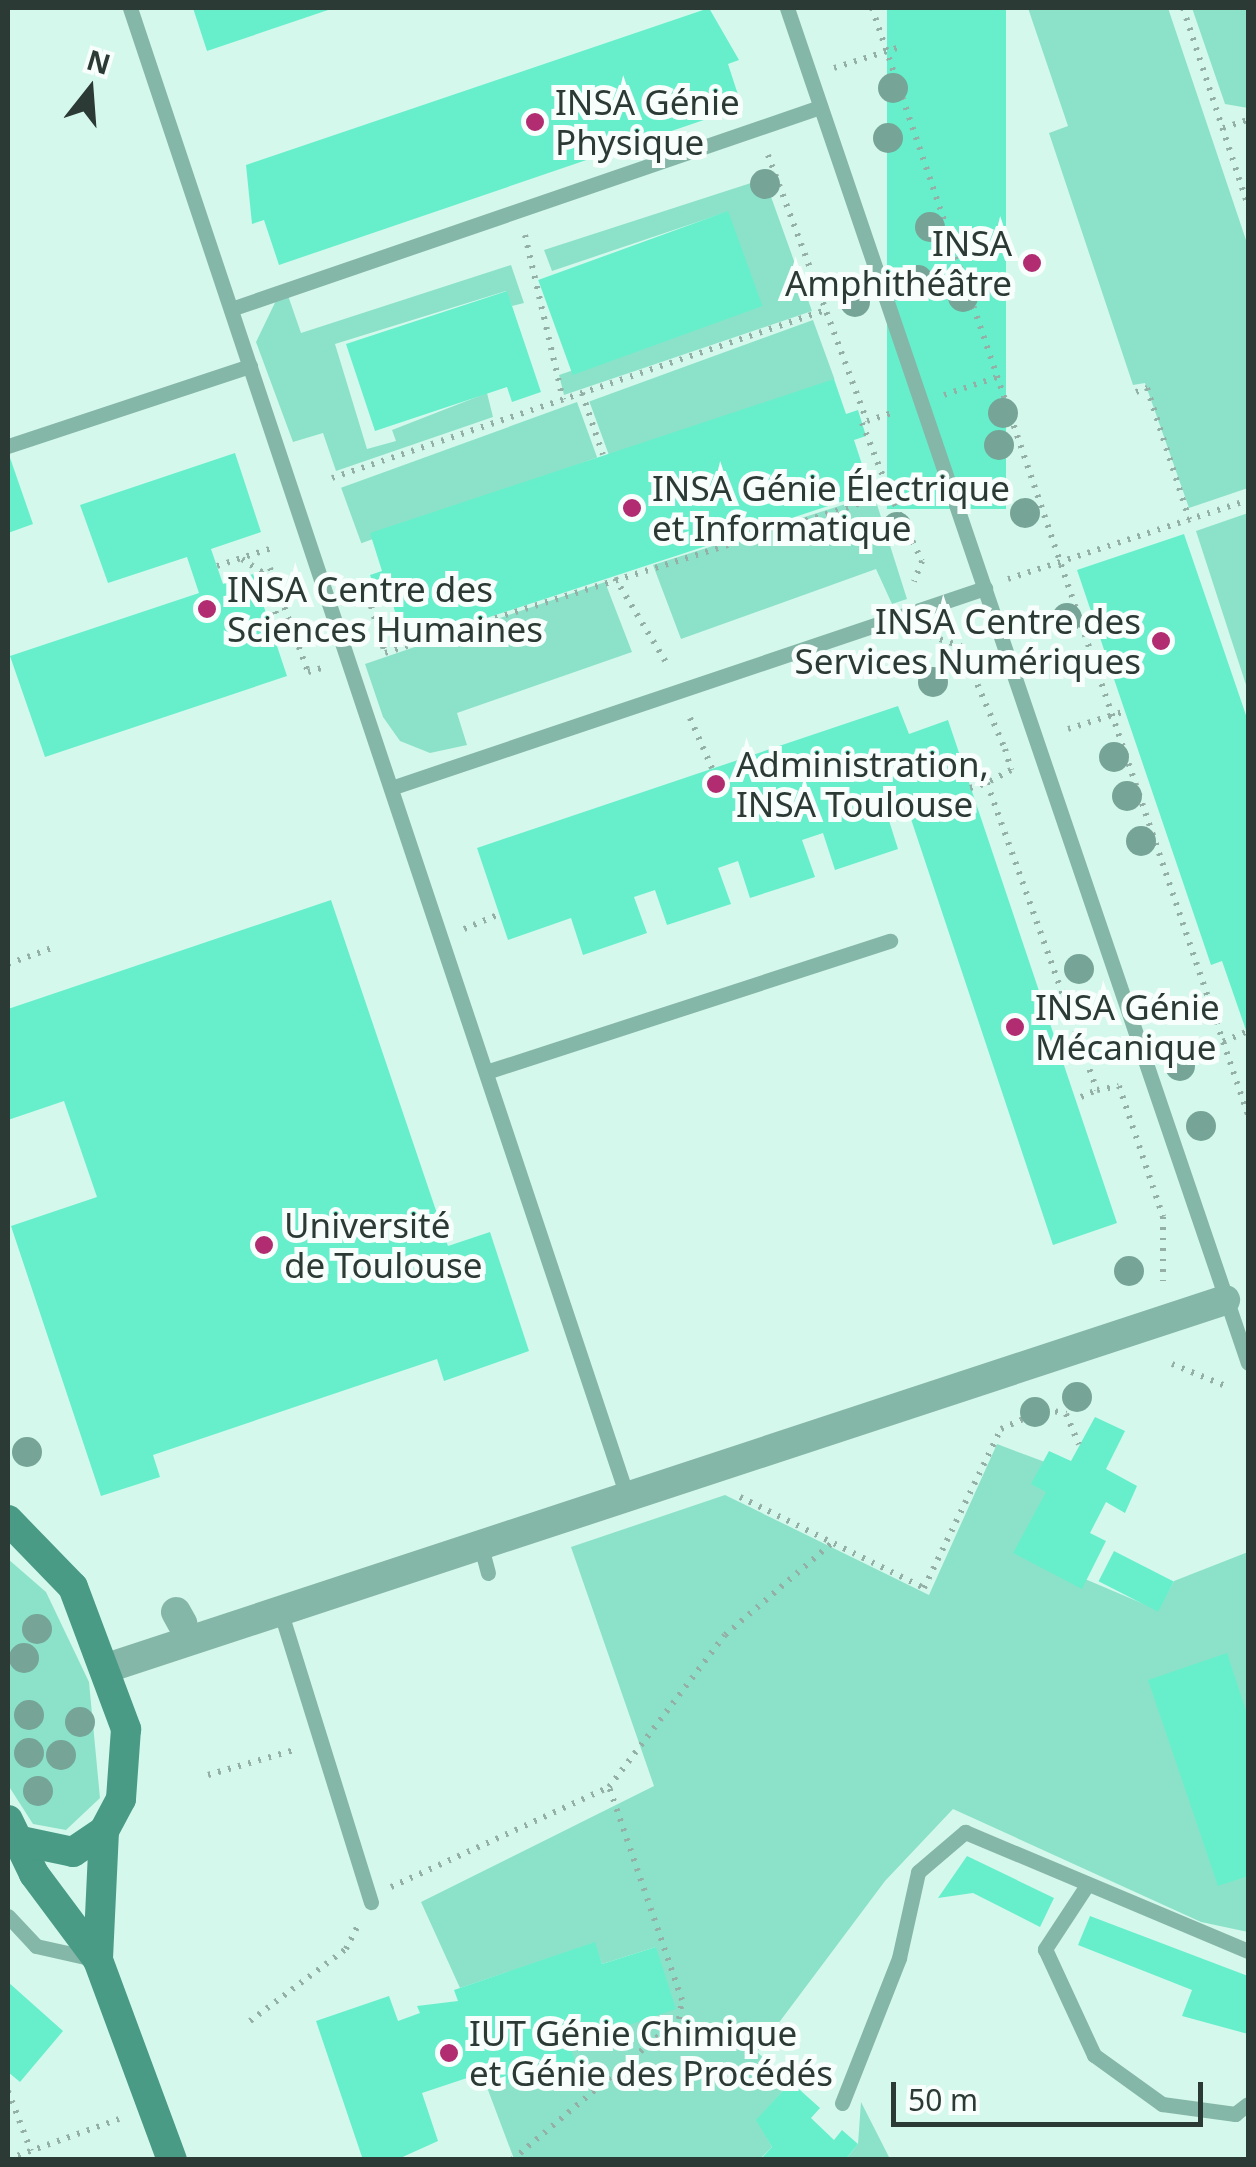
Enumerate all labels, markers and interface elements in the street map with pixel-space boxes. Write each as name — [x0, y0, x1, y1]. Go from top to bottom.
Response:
north arrow — [40, 40, 140, 140]
text: N — [82, 40, 115, 83]
place label: INSA Génie Physique — [555, 81, 740, 163]
marker: INSA Génie Physique — [524, 111, 546, 133]
place label: INSA Amphithéâtre — [785, 222, 1012, 304]
marker: INSA Amphithéâtre — [1021, 252, 1043, 274]
place label: INSA Génie Électrique et Informatique — [652, 467, 1010, 549]
marker: INSA Génie Électrique et Informatique — [621, 497, 643, 519]
place label: INSA Centre des Sciences Humaines — [227, 568, 543, 650]
marker: INSA Centre des Sciences Humaines — [196, 598, 218, 620]
place label: INSA Centre des Services Numériques — [795, 600, 1141, 682]
marker: INSA Centre des Services Numériques — [1150, 630, 1172, 652]
place label: Administration, INSA Toulouse — [736, 743, 989, 825]
marker: Administration, INSA Toulouse — [705, 773, 727, 795]
place label: INSA Génie Mécanique — [1035, 986, 1220, 1068]
marker: INSA Génie Mécanique — [1004, 1016, 1026, 1038]
place label: Université de Toulouse — [284, 1204, 483, 1286]
marker: Université de Toulouse — [253, 1234, 275, 1256]
place label: IUT Génie Chimique et Génie des Procédés — [469, 2012, 833, 2094]
marker: IUT Génie Chimique et Génie des Procédés — [438, 2042, 460, 2064]
scale bar — [896, 2062, 1208, 2124]
text: 50 m — [908, 2079, 978, 2120]

